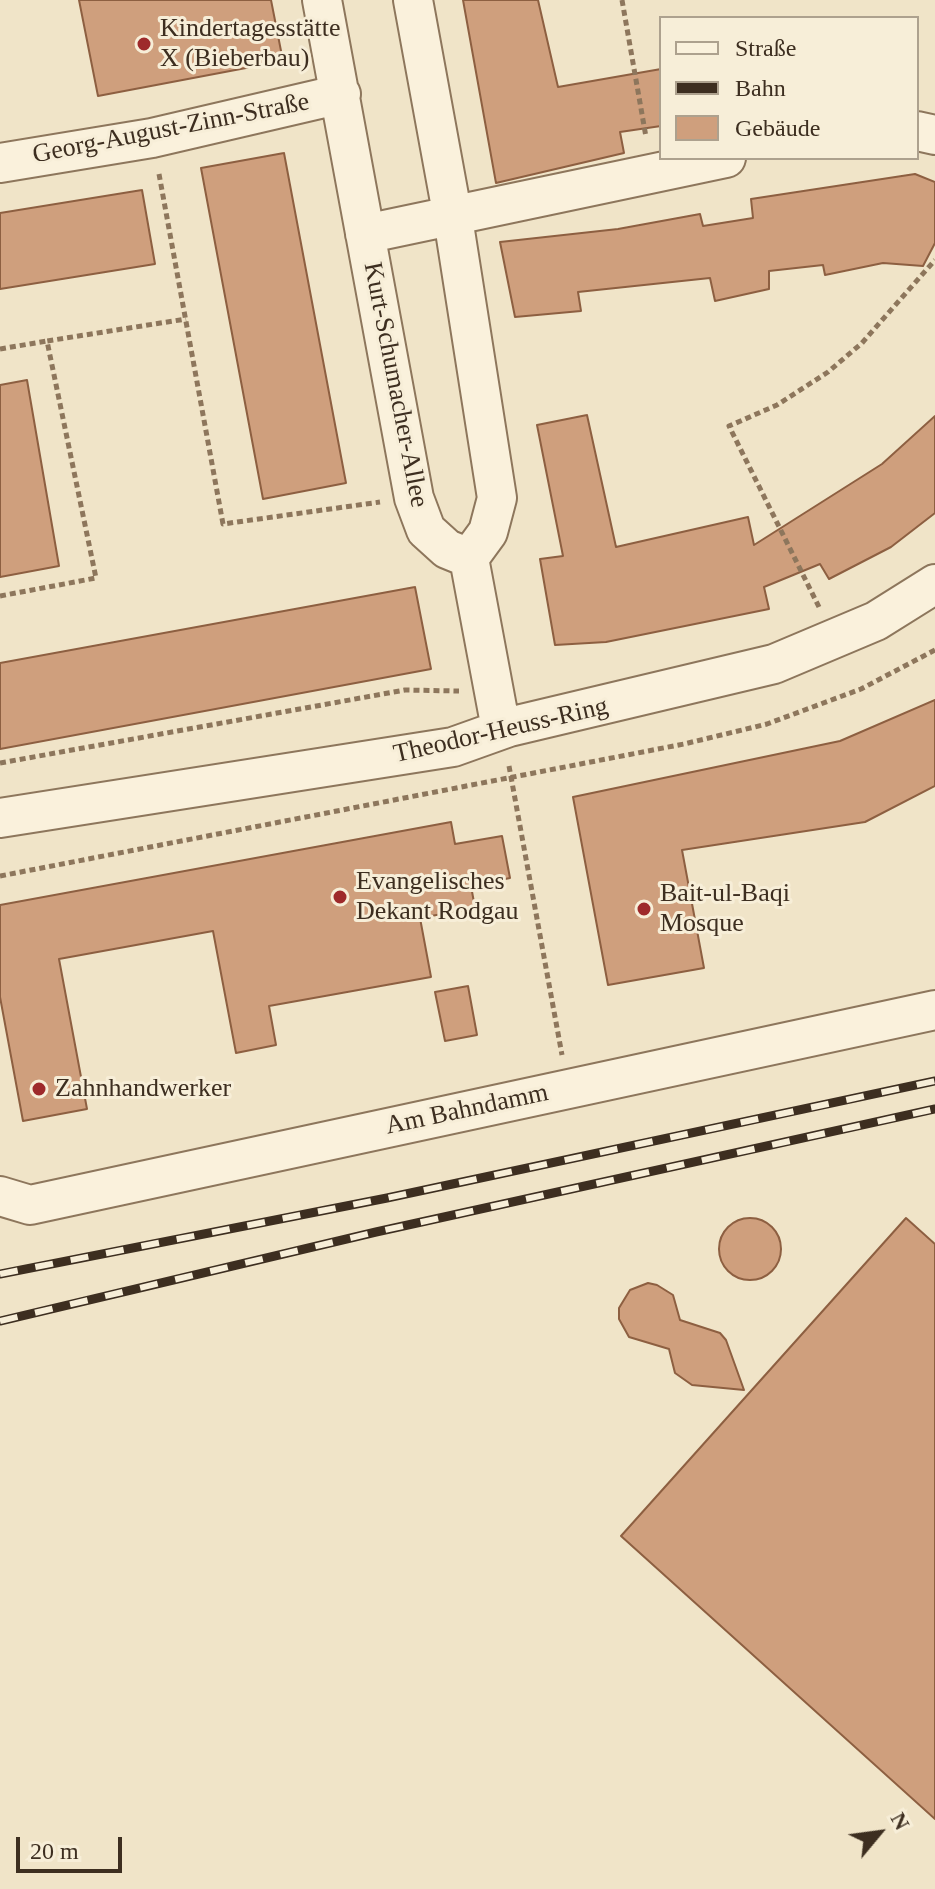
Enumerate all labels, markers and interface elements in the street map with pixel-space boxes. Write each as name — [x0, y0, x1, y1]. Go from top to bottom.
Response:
place label: Kindertagesstätte X (Bieberbau) — [160, 13, 340, 74]
legend — [659, 16, 919, 160]
marker: Kindertagesstätte X (Bieberbau) — [135, 35, 153, 53]
text: Straße — [735, 35, 796, 61]
text: Bahn — [735, 75, 786, 101]
street label: Georg-August-Zinn-Straße — [30, 87, 312, 171]
text: Gebäude — [735, 115, 820, 141]
street label: Kurt-Schumacher-Allee — [356, 260, 434, 510]
street label: Theodor-Heuss-Ring — [391, 691, 611, 771]
place label: Evangelisches Dekant Rodgau — [356, 866, 518, 928]
place label: Bait-ul-Baqi Mosque — [660, 878, 790, 940]
marker: Evangelisches Dekant Rodgau — [331, 888, 349, 906]
marker: Bait-ul-Baqi Mosque — [635, 900, 653, 918]
place label: Zahnhandwerker — [55, 1073, 231, 1105]
street label: Am Bahndamm — [383, 1078, 551, 1142]
marker: Zahnhandwerker — [30, 1080, 48, 1098]
north arrow — [839, 1793, 919, 1873]
text: N — [886, 1808, 915, 1834]
scale bar — [20, 1821, 126, 1871]
text: 20 m — [30, 1838, 79, 1864]

